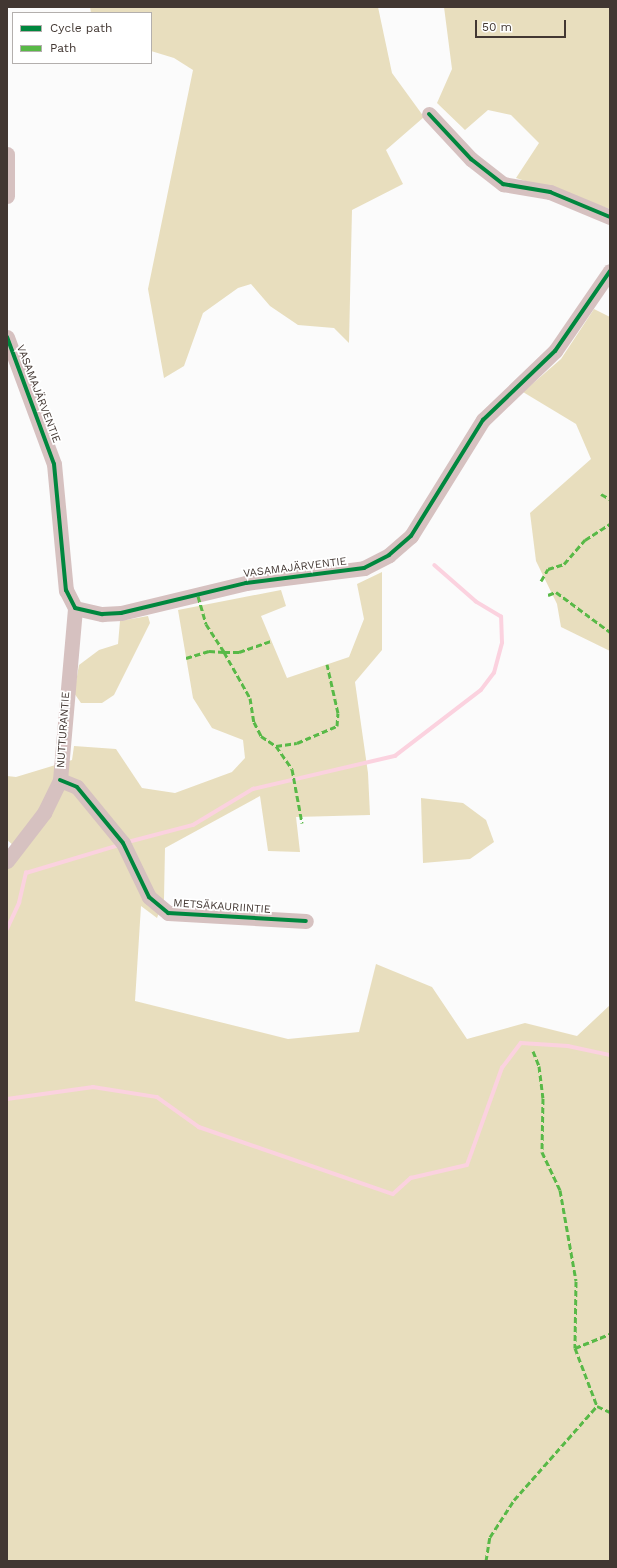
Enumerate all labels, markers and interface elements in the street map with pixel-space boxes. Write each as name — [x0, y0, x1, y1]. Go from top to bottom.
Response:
legend — [12, 12, 152, 64]
scale bar — [477, 12, 568, 38]
text: 50 m — [482, 20, 512, 34]
text: Cycle path — [50, 21, 112, 35]
text: Path — [50, 41, 76, 55]
street label: VASAMAJÄRVENTIE — [13, 343, 63, 445]
street label: VASAMAJÄRVENTIE — [243, 555, 347, 581]
street label: NUTTURANTIE — [55, 691, 73, 769]
street label: METSÄKAURIINTIE — [173, 897, 271, 917]

